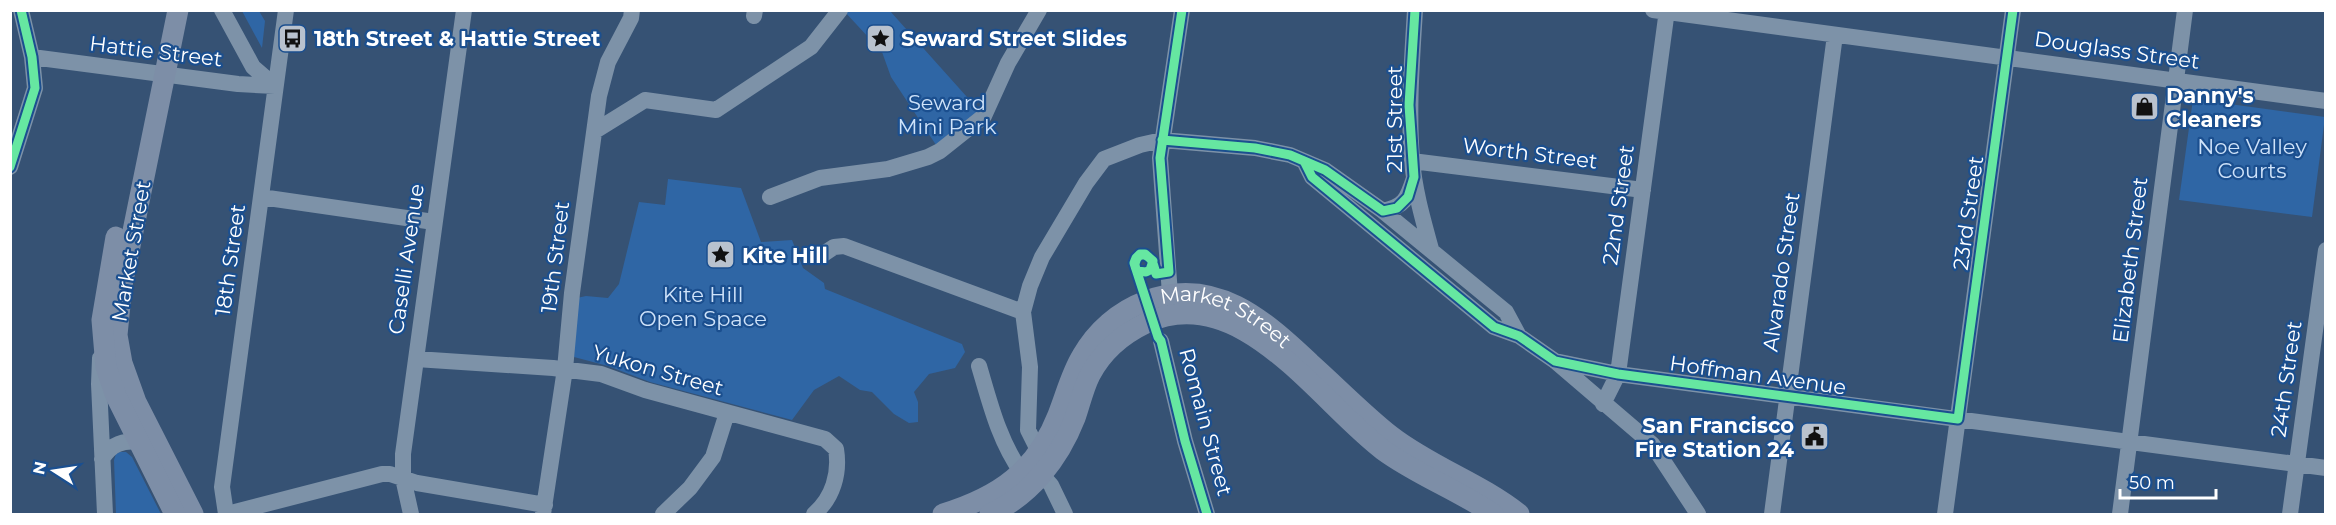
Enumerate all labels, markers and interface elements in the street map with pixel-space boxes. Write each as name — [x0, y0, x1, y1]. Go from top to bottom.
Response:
bus stop icon: 18th Street & Hattie Street — [277, 22, 309, 54]
place icon: Seward Street Slides — [864, 22, 896, 54]
place label: 18th Street & Hattie Street — [314, 26, 600, 51]
place label: Seward Street Slides — [901, 26, 1127, 51]
street label: Douglass Street — [2033, 26, 2201, 74]
street label: Hattie Street — [88, 30, 224, 72]
street label: 21st Street — [1382, 65, 1407, 173]
place label: Danny's Cleaners — [2166, 83, 2261, 132]
park label: Seward Mini Park — [897, 90, 997, 139]
shop icon: Danny's Cleaners — [2129, 91, 2161, 123]
street label: Worth Street — [1461, 132, 1599, 174]
park label: Noe Valley Courts — [2197, 134, 2307, 183]
street label: 22nd Street — [1597, 143, 1639, 267]
street label: 23rd Street — [1948, 154, 1988, 272]
street label: Elizabeth Street — [2107, 176, 2153, 344]
street label: Market Street — [106, 178, 156, 324]
street label: Caselli Avenue — [383, 182, 429, 336]
street label: Alvarado Street — [1757, 191, 1805, 353]
street label: 19th Street — [536, 200, 574, 314]
street label: 18th Street — [210, 202, 250, 318]
place icon: Kite Hill — [705, 239, 737, 271]
place label: Kite Hill — [742, 243, 828, 268]
street label: Market Street — [1158, 281, 1297, 353]
park label: Kite Hill Open Space — [639, 282, 767, 331]
street label: 24th Street — [2265, 319, 2307, 439]
street label: Yukon Street — [590, 339, 726, 401]
street label: Romain Street — [1174, 345, 1238, 499]
street label: Hoffman Avenue — [1668, 350, 1848, 400]
place label: San Francisco Fire Station 24 — [1635, 413, 1795, 462]
public building icon: San Francisco Fire Station 24 — [1799, 421, 1831, 453]
north arrow — [24, 441, 84, 501]
text: N — [29, 460, 50, 476]
scale bar — [2120, 462, 2216, 500]
text: 50 m — [2129, 472, 2175, 494]

